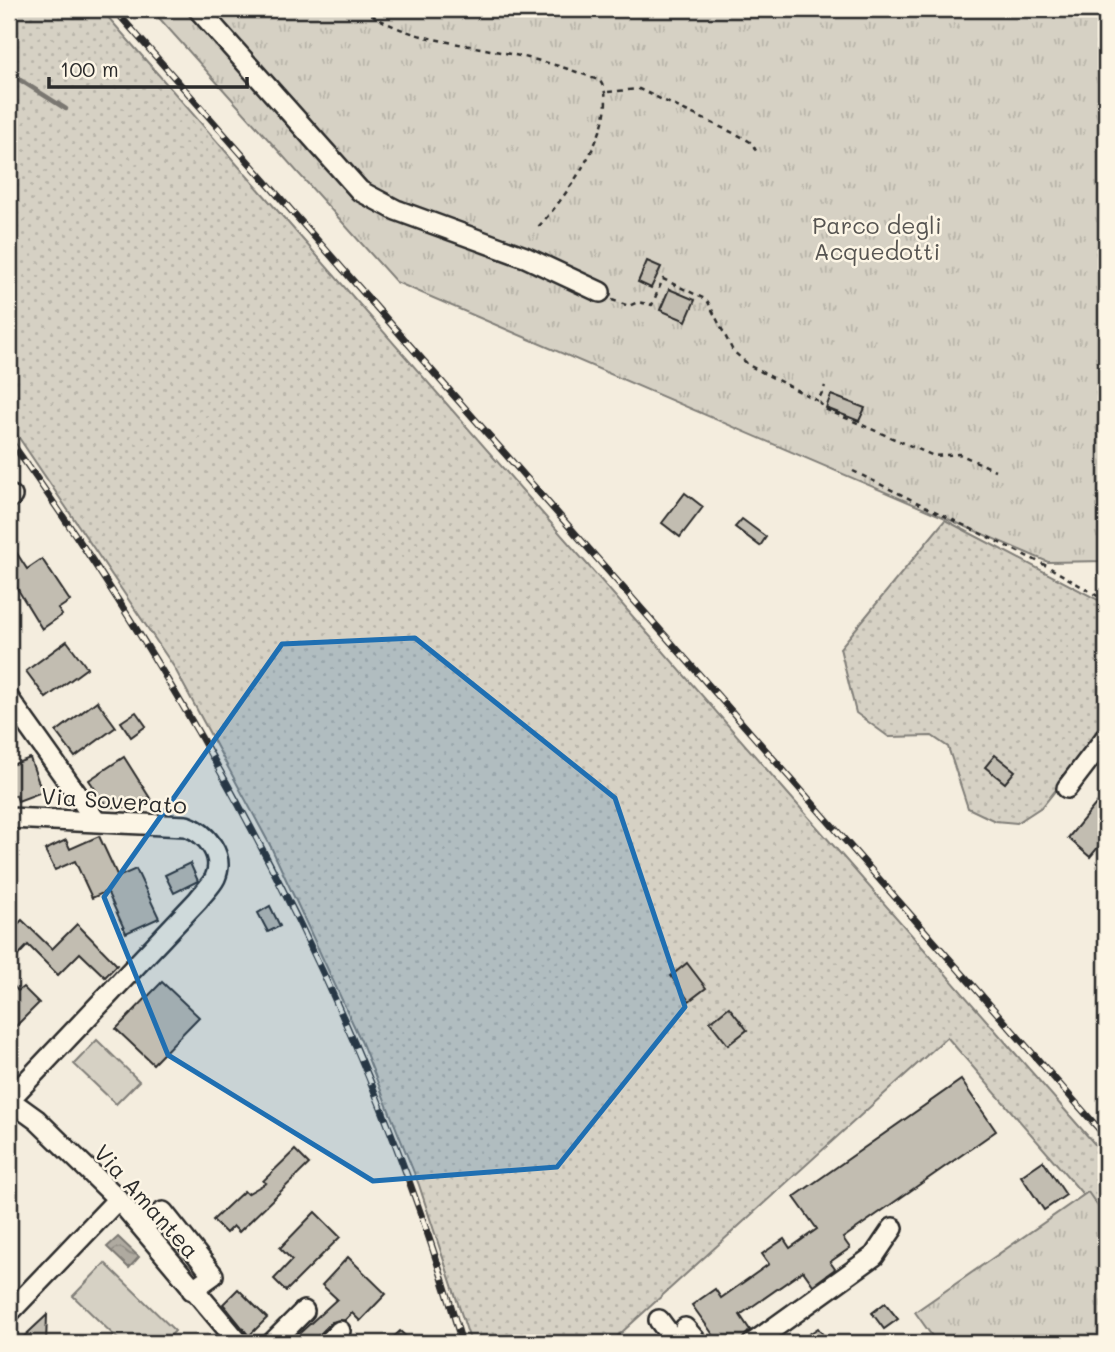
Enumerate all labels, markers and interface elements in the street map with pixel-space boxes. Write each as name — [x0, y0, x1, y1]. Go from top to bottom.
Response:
scale bar — [49, 46, 247, 90]
text: 100 m — [60, 55, 119, 82]
park label: Parco degli Acquedotti — [812, 210, 942, 266]
street label: Via Soverato — [40, 780, 188, 820]
street label: Via Amantea — [88, 1138, 206, 1264]

